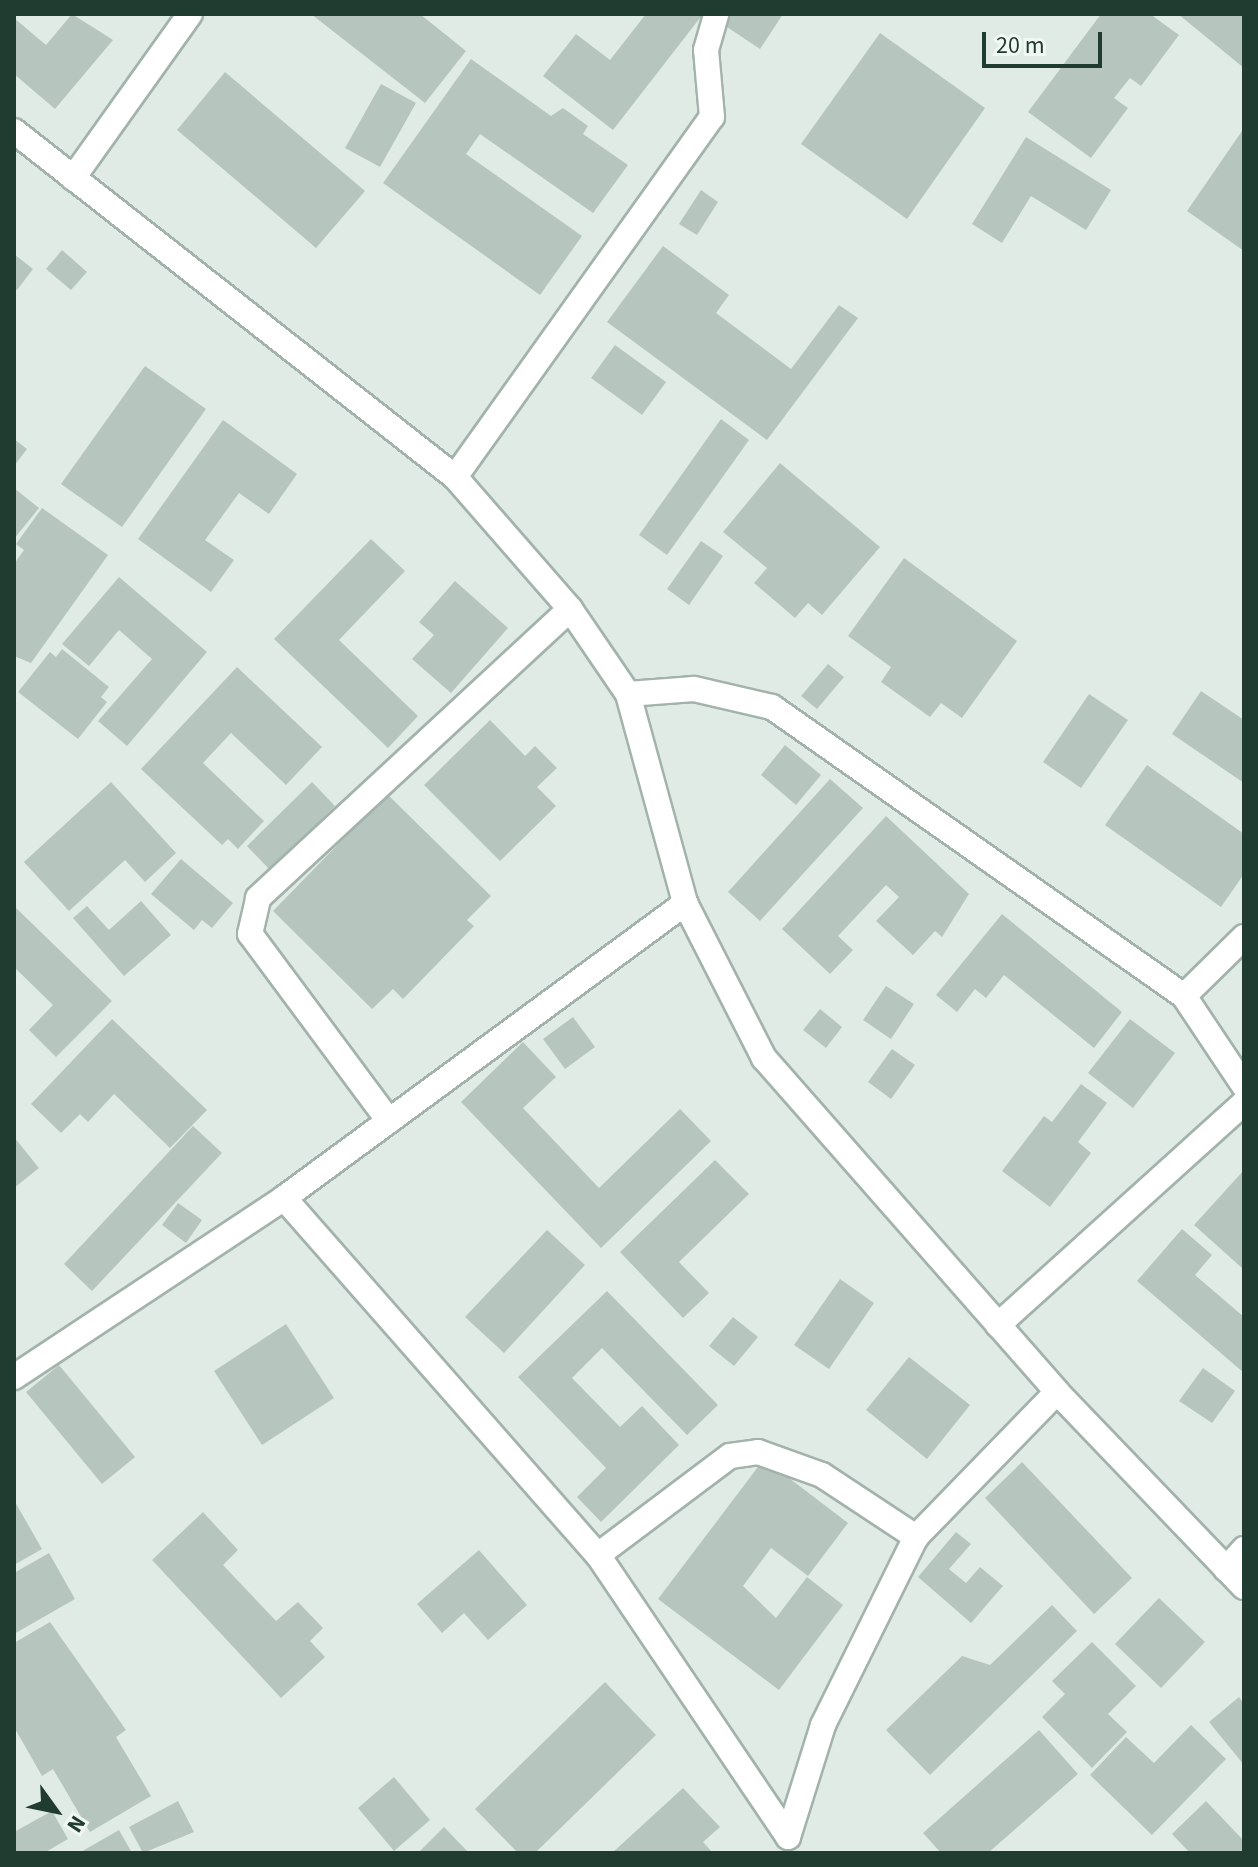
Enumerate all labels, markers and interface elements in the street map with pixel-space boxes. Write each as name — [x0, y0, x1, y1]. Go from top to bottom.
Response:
scale bar — [986, 16, 1106, 66]
text: 20 m — [996, 28, 1045, 63]
north arrow — [16, 1771, 96, 1851]
text: N — [59, 1809, 94, 1839]

